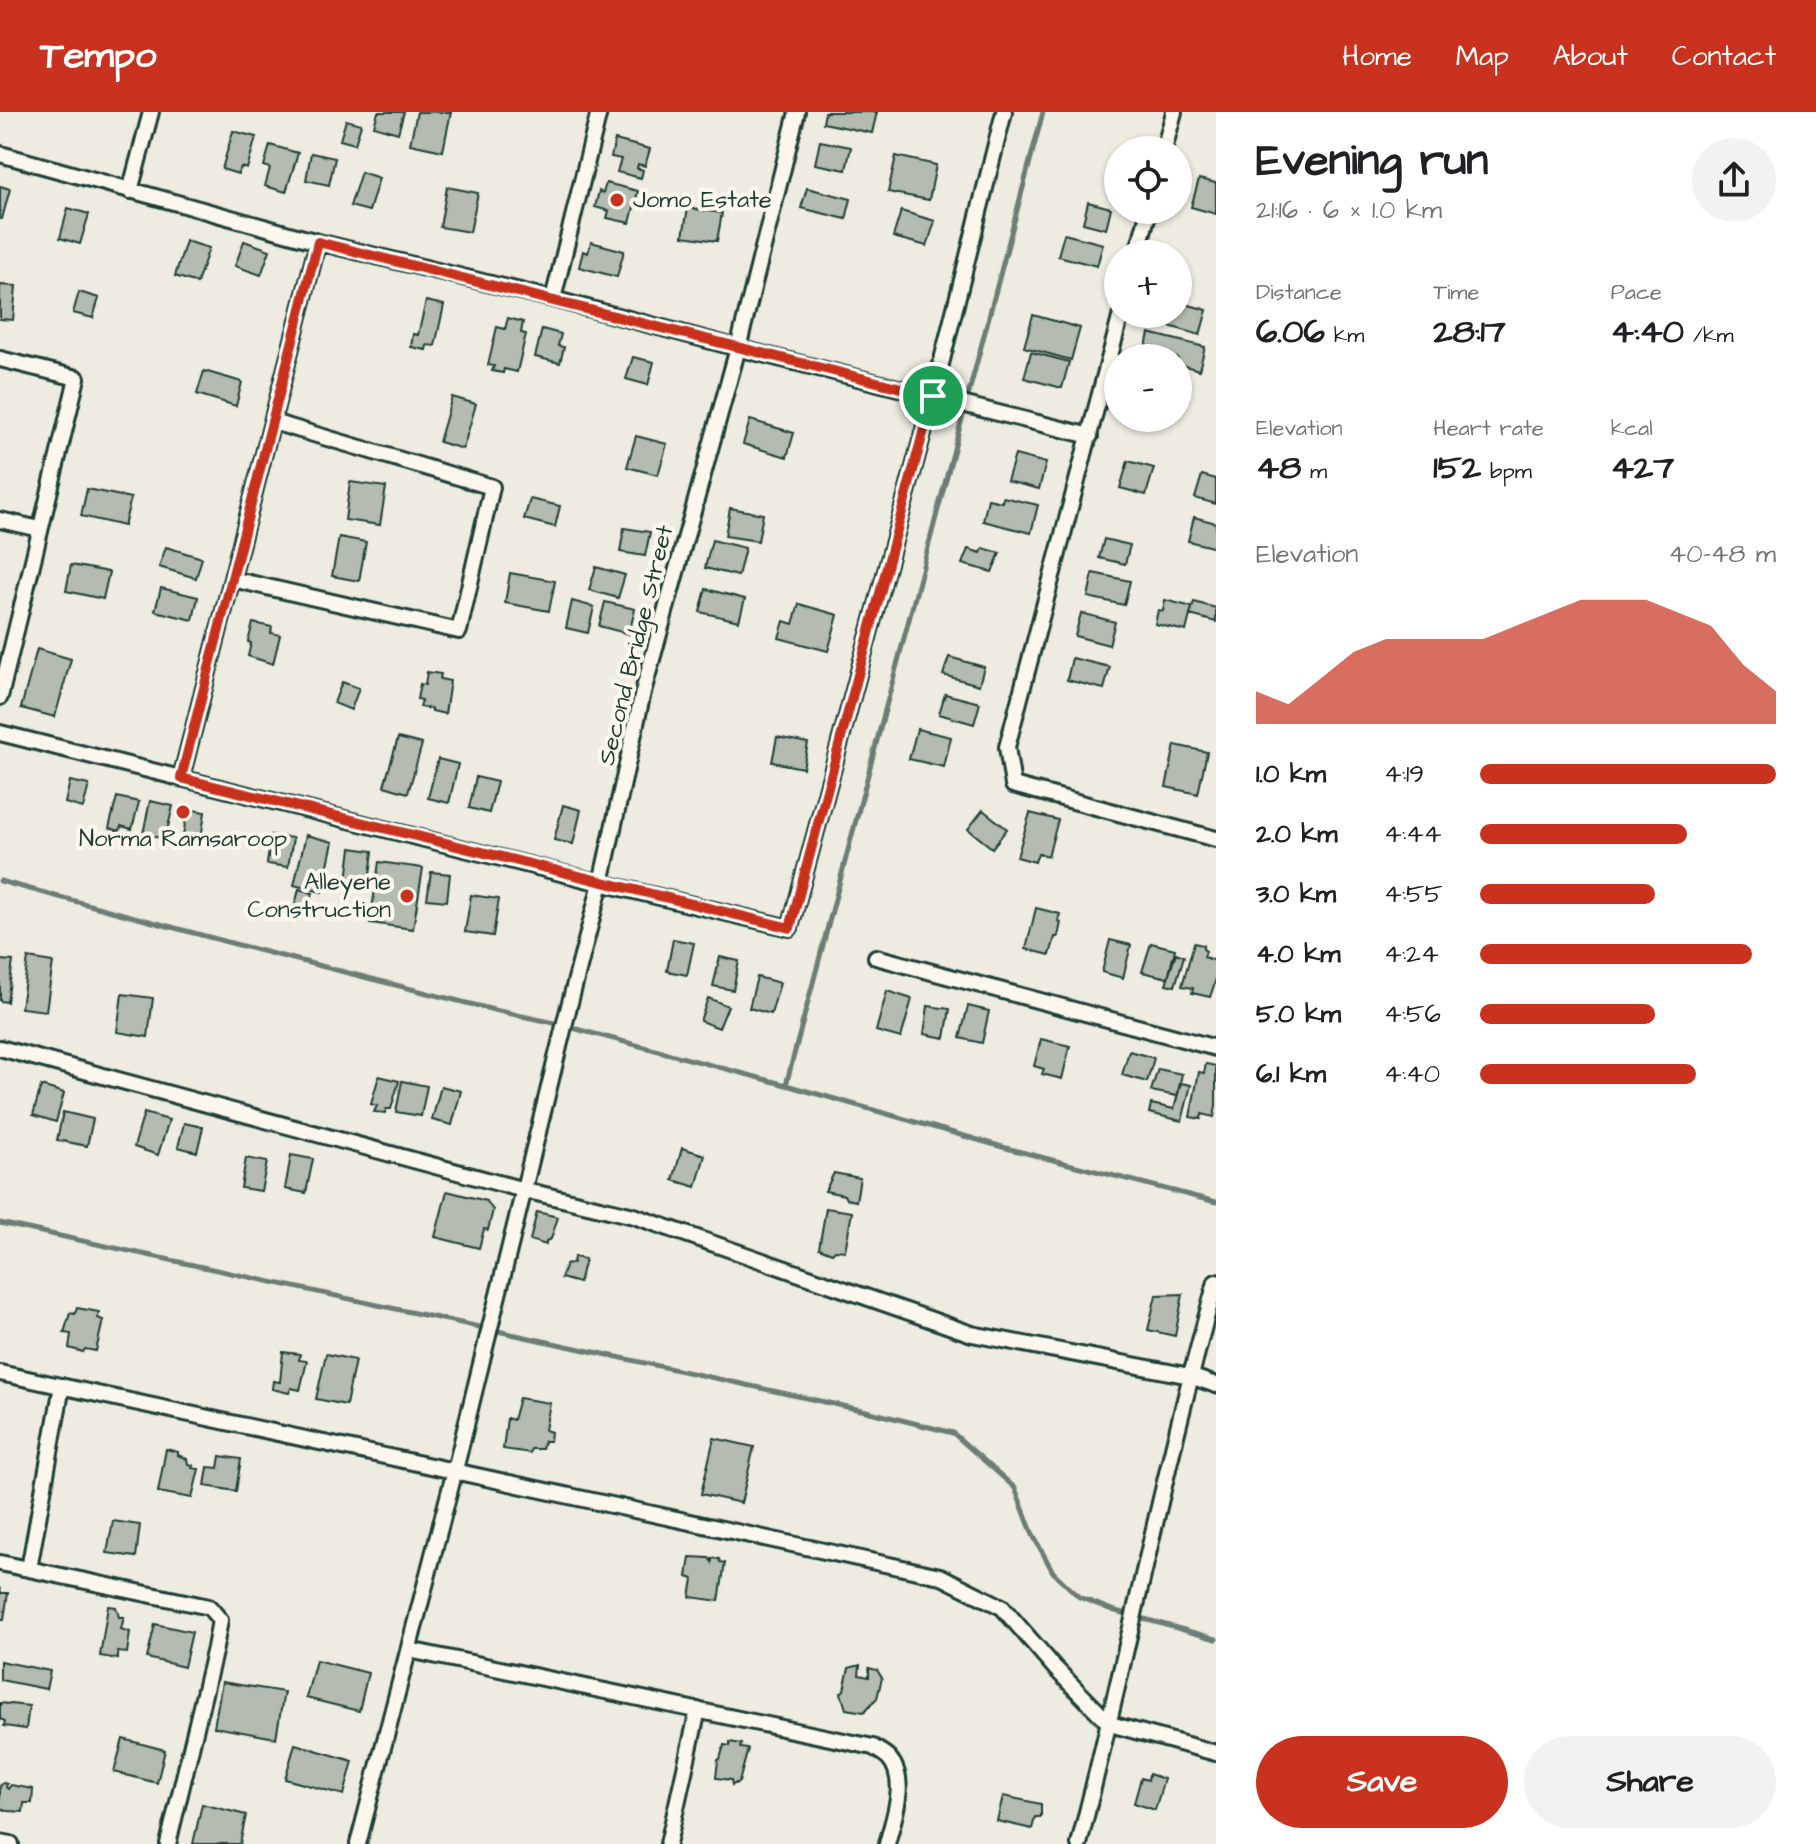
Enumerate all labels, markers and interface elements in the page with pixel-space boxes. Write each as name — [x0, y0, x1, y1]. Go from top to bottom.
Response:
text: Tempo — [40, 30, 156, 82]
text: Home — [1342, 37, 1412, 76]
text: Map — [1456, 37, 1509, 76]
text: About — [1553, 37, 1628, 76]
text: Contact — [1672, 37, 1776, 76]
text: Evening run — [1256, 131, 1488, 192]
map controls — [1104, 136, 1192, 432]
button: locate — [1104, 136, 1192, 224]
button: share — [1692, 138, 1776, 222]
place label: Jomo Estate — [633, 183, 772, 217]
marker: Jomo Estate — [608, 191, 626, 209]
text: 21:16 · 6 × 1.0 km — [1256, 192, 1442, 228]
button: + — [1104, 240, 1192, 328]
text: Distance — [1256, 277, 1342, 308]
text: Time — [1433, 277, 1479, 308]
text: Pace — [1611, 277, 1662, 308]
text: 6.06 — [1256, 308, 1325, 356]
text: 28:17 — [1433, 308, 1506, 356]
text: 4:40 — [1611, 308, 1684, 356]
text: km — [1325, 320, 1364, 351]
text: /km — [1684, 320, 1734, 351]
button: − — [1104, 344, 1192, 432]
pin — [899, 362, 967, 430]
icon: arrive — [911, 374, 955, 418]
text: Elevation — [1256, 413, 1343, 444]
text: Heart rate — [1433, 413, 1544, 444]
text: kcal — [1611, 413, 1653, 444]
text: 48 — [1256, 444, 1301, 492]
text: 152 — [1433, 444, 1481, 492]
text: 427 — [1611, 444, 1674, 492]
text: m — [1301, 456, 1327, 487]
text: bpm — [1481, 456, 1532, 487]
street label: Second Bridge Street — [590, 521, 683, 769]
text: Elevation — [1256, 536, 1358, 572]
text: 40–48 m — [1669, 536, 1776, 572]
text: 1.0 km — [1256, 756, 1326, 792]
text: 4:19 — [1384, 756, 1424, 792]
marker: Norma Ramsaroop — [174, 803, 192, 821]
text: 2.0 km — [1256, 816, 1338, 852]
text: 4:44 — [1384, 816, 1441, 852]
place label: Norma Ramsaroop — [79, 822, 287, 856]
place label: Alleyene Construction — [247, 865, 391, 927]
text: 3.0 km — [1256, 876, 1336, 912]
text: 4:55 — [1384, 876, 1443, 912]
marker: Alleyene Construction — [398, 887, 416, 905]
text: 4.0 km — [1256, 936, 1340, 972]
text: 4:24 — [1384, 936, 1439, 972]
text: 5.0 km — [1256, 996, 1341, 1032]
text: 4:56 — [1384, 996, 1441, 1032]
text: 6.1 km — [1256, 1056, 1326, 1092]
text: 4:40 — [1384, 1056, 1440, 1092]
button: Save — [1256, 1736, 1508, 1828]
button: Share — [1524, 1736, 1776, 1828]

